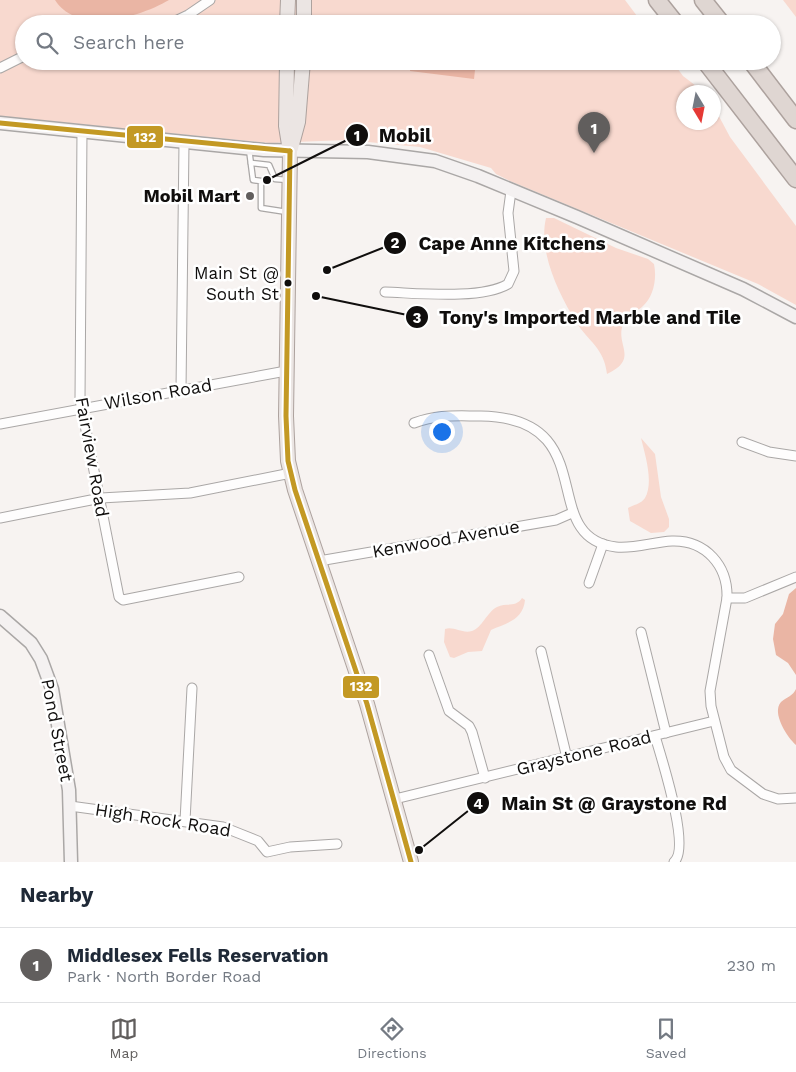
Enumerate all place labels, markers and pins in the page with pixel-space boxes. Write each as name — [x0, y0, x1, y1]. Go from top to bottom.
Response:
pin: 1 — [578, 112, 610, 153]
callout: Mobil — [344, 118, 442, 152]
place label: Mobil Mart — [143, 185, 240, 206]
marker: Mobil Mart — [244, 190, 256, 202]
callout: Cape Anne Kitchens — [383, 226, 615, 260]
place label: Main St @ South St — [194, 263, 279, 304]
marker: Main St @ South St — [283, 278, 293, 288]
callout: Tony's Imported Marble and Tile — [404, 300, 751, 334]
callout: Main St @ Graystone Rd — [466, 786, 737, 820]

